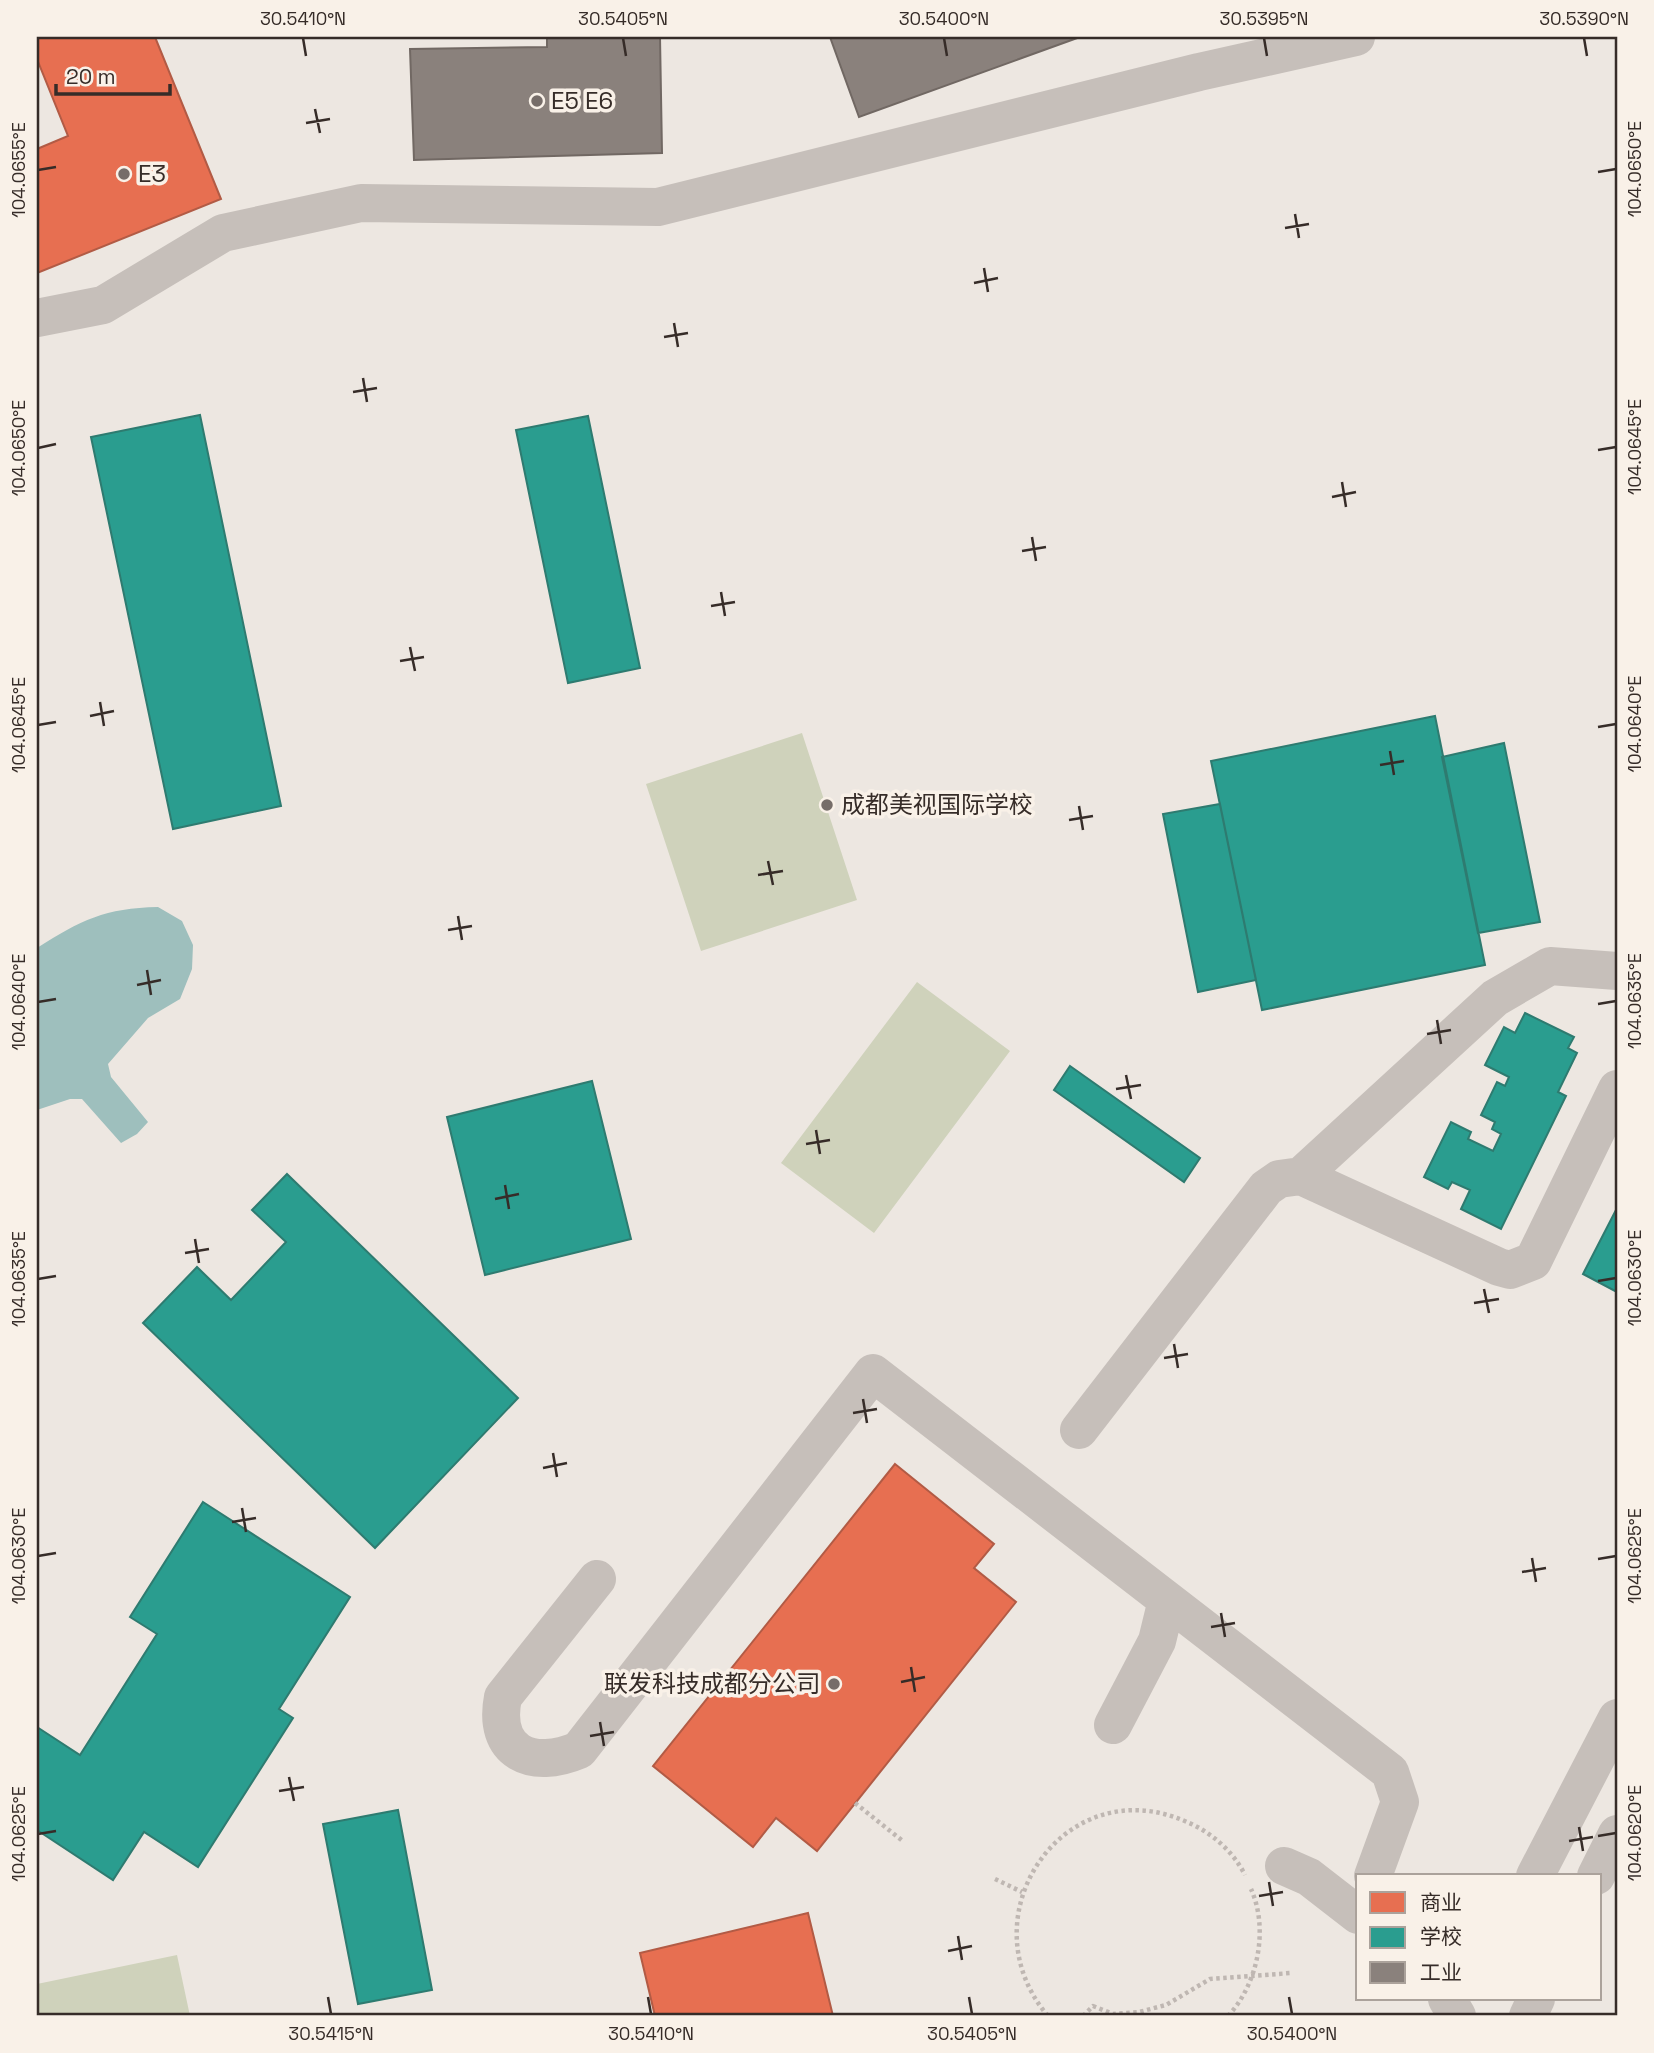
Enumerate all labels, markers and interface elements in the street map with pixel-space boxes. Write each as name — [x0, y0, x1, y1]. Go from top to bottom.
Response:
text: 30.5410°N — [260, 7, 346, 30]
text: 30.5405°N — [578, 7, 668, 30]
text: 30.5400°N — [899, 7, 989, 30]
text: 30.5395°N — [1220, 7, 1308, 30]
text: 30.5390°N — [1539, 7, 1629, 30]
scale bar — [56, 52, 170, 96]
text: 20 m — [66, 63, 116, 90]
place label: E5 E6 — [551, 85, 613, 116]
marker: E5 E6 — [529, 93, 545, 109]
text: 104.0650°E — [1623, 121, 1646, 217]
text: 104.0655°E — [7, 122, 30, 218]
place label: E3 — [138, 158, 166, 189]
marker: E3 — [116, 166, 132, 182]
text: 104.0645°E — [1623, 399, 1646, 495]
text: 104.0650°E — [7, 400, 30, 496]
text: 104.0640°E — [1623, 676, 1646, 772]
text: 104.0645°E — [7, 677, 30, 773]
place label: 成都美视国际学校 — [841, 789, 1033, 820]
marker: 成都美视国际学校 — [819, 797, 835, 813]
text: 104.0635°E — [1623, 953, 1646, 1049]
text: 104.0640°E — [7, 954, 30, 1050]
text: 104.0630°E — [1623, 1230, 1646, 1326]
text: 104.0635°E — [7, 1231, 30, 1327]
text: 104.0630°E — [7, 1508, 30, 1604]
text: 104.0625°E — [1623, 1508, 1646, 1604]
place label: 联发科技成都分公司 — [604, 1668, 820, 1699]
marker: 联发科技成都分公司 — [826, 1676, 842, 1692]
text: 104.0620°E — [1623, 1785, 1646, 1881]
text: 104.0625°E — [7, 1786, 30, 1882]
legend — [1356, 1874, 1602, 2000]
text: 商业 — [1420, 1889, 1462, 1916]
text: 学校 — [1420, 1923, 1462, 1950]
text: 工业 — [1420, 1959, 1462, 1986]
text: 30.5415°N — [288, 2022, 374, 2045]
text: 30.5410°N — [608, 2022, 694, 2045]
text: 30.5405°N — [927, 2022, 1017, 2045]
text: 30.5400°N — [1247, 2022, 1337, 2045]

